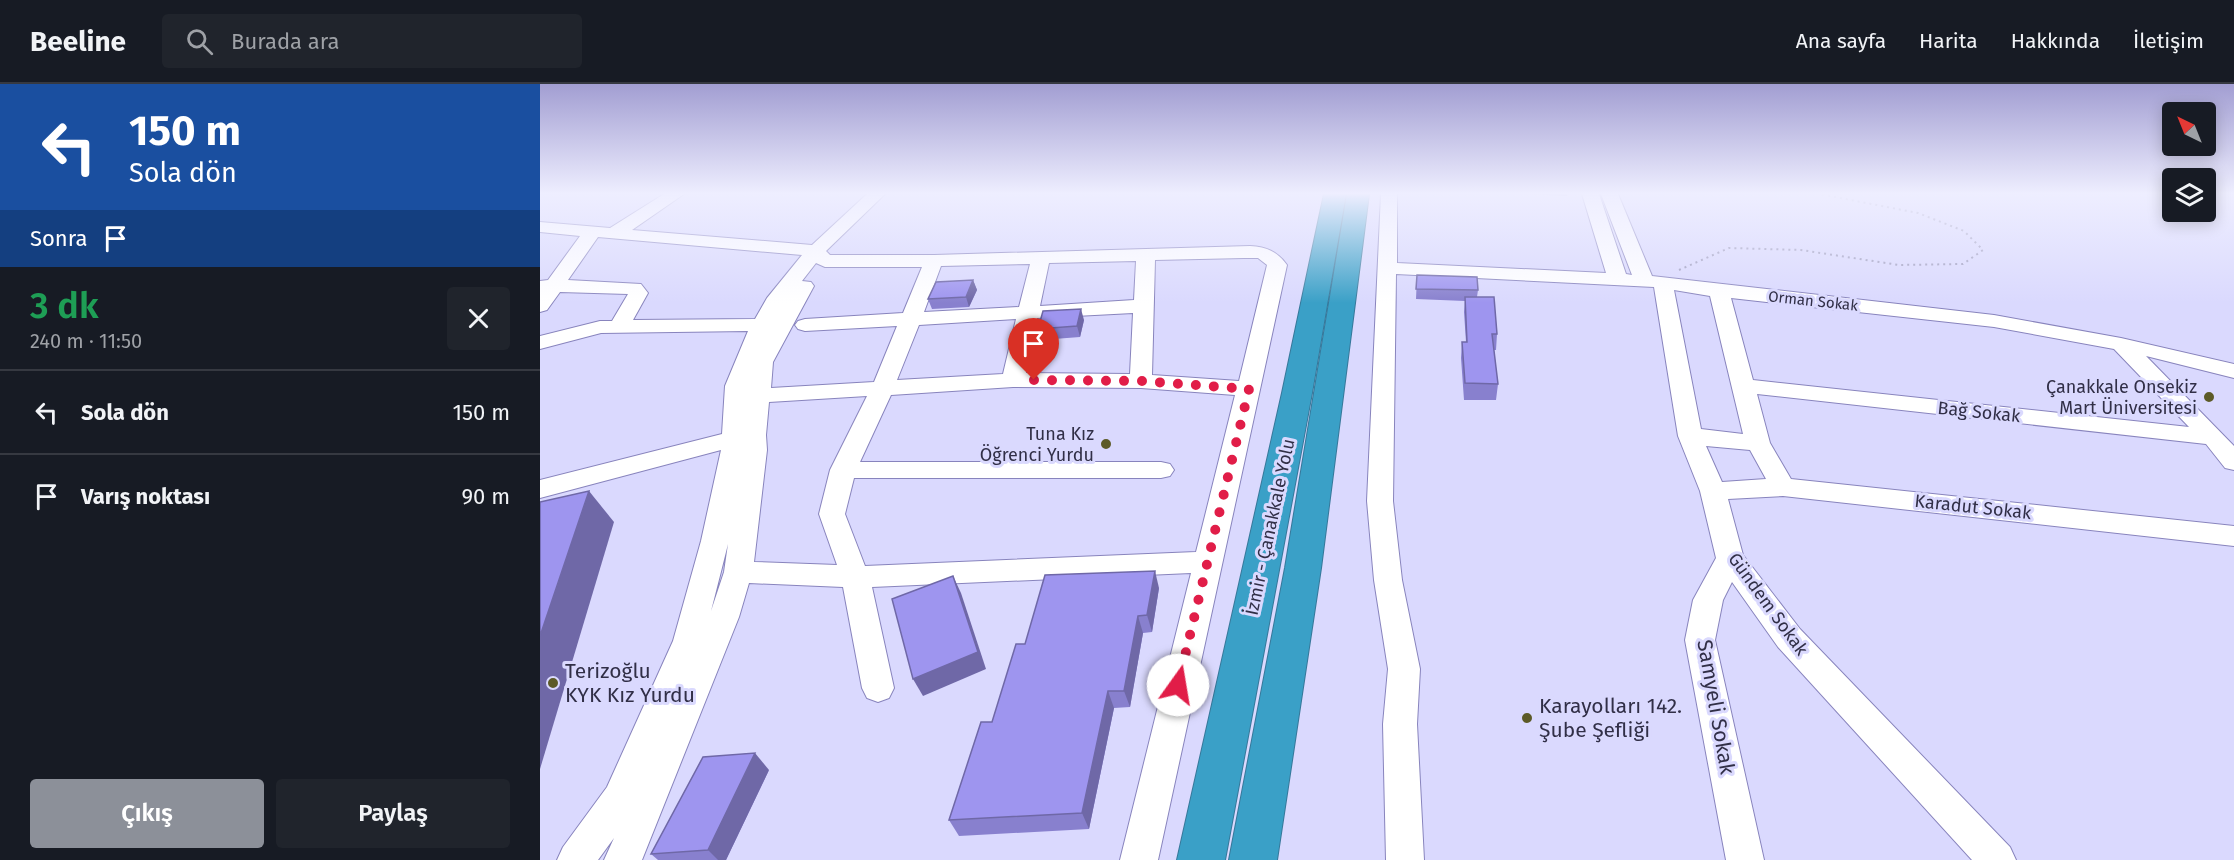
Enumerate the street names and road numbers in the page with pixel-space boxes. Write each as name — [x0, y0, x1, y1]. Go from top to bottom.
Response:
street label: Orman Sokak — [1767, 287, 1859, 315]
street label: Bağ Sokak — [1937, 397, 2022, 427]
street label: İzmir - Çanakkale Yolu — [1241, 437, 1299, 617]
street label: Karadut Sokak — [1914, 490, 2033, 524]
street label: Gündem Sokak — [1723, 548, 1813, 660]
street label: Samyeli Sokak — [1691, 638, 1741, 777]

